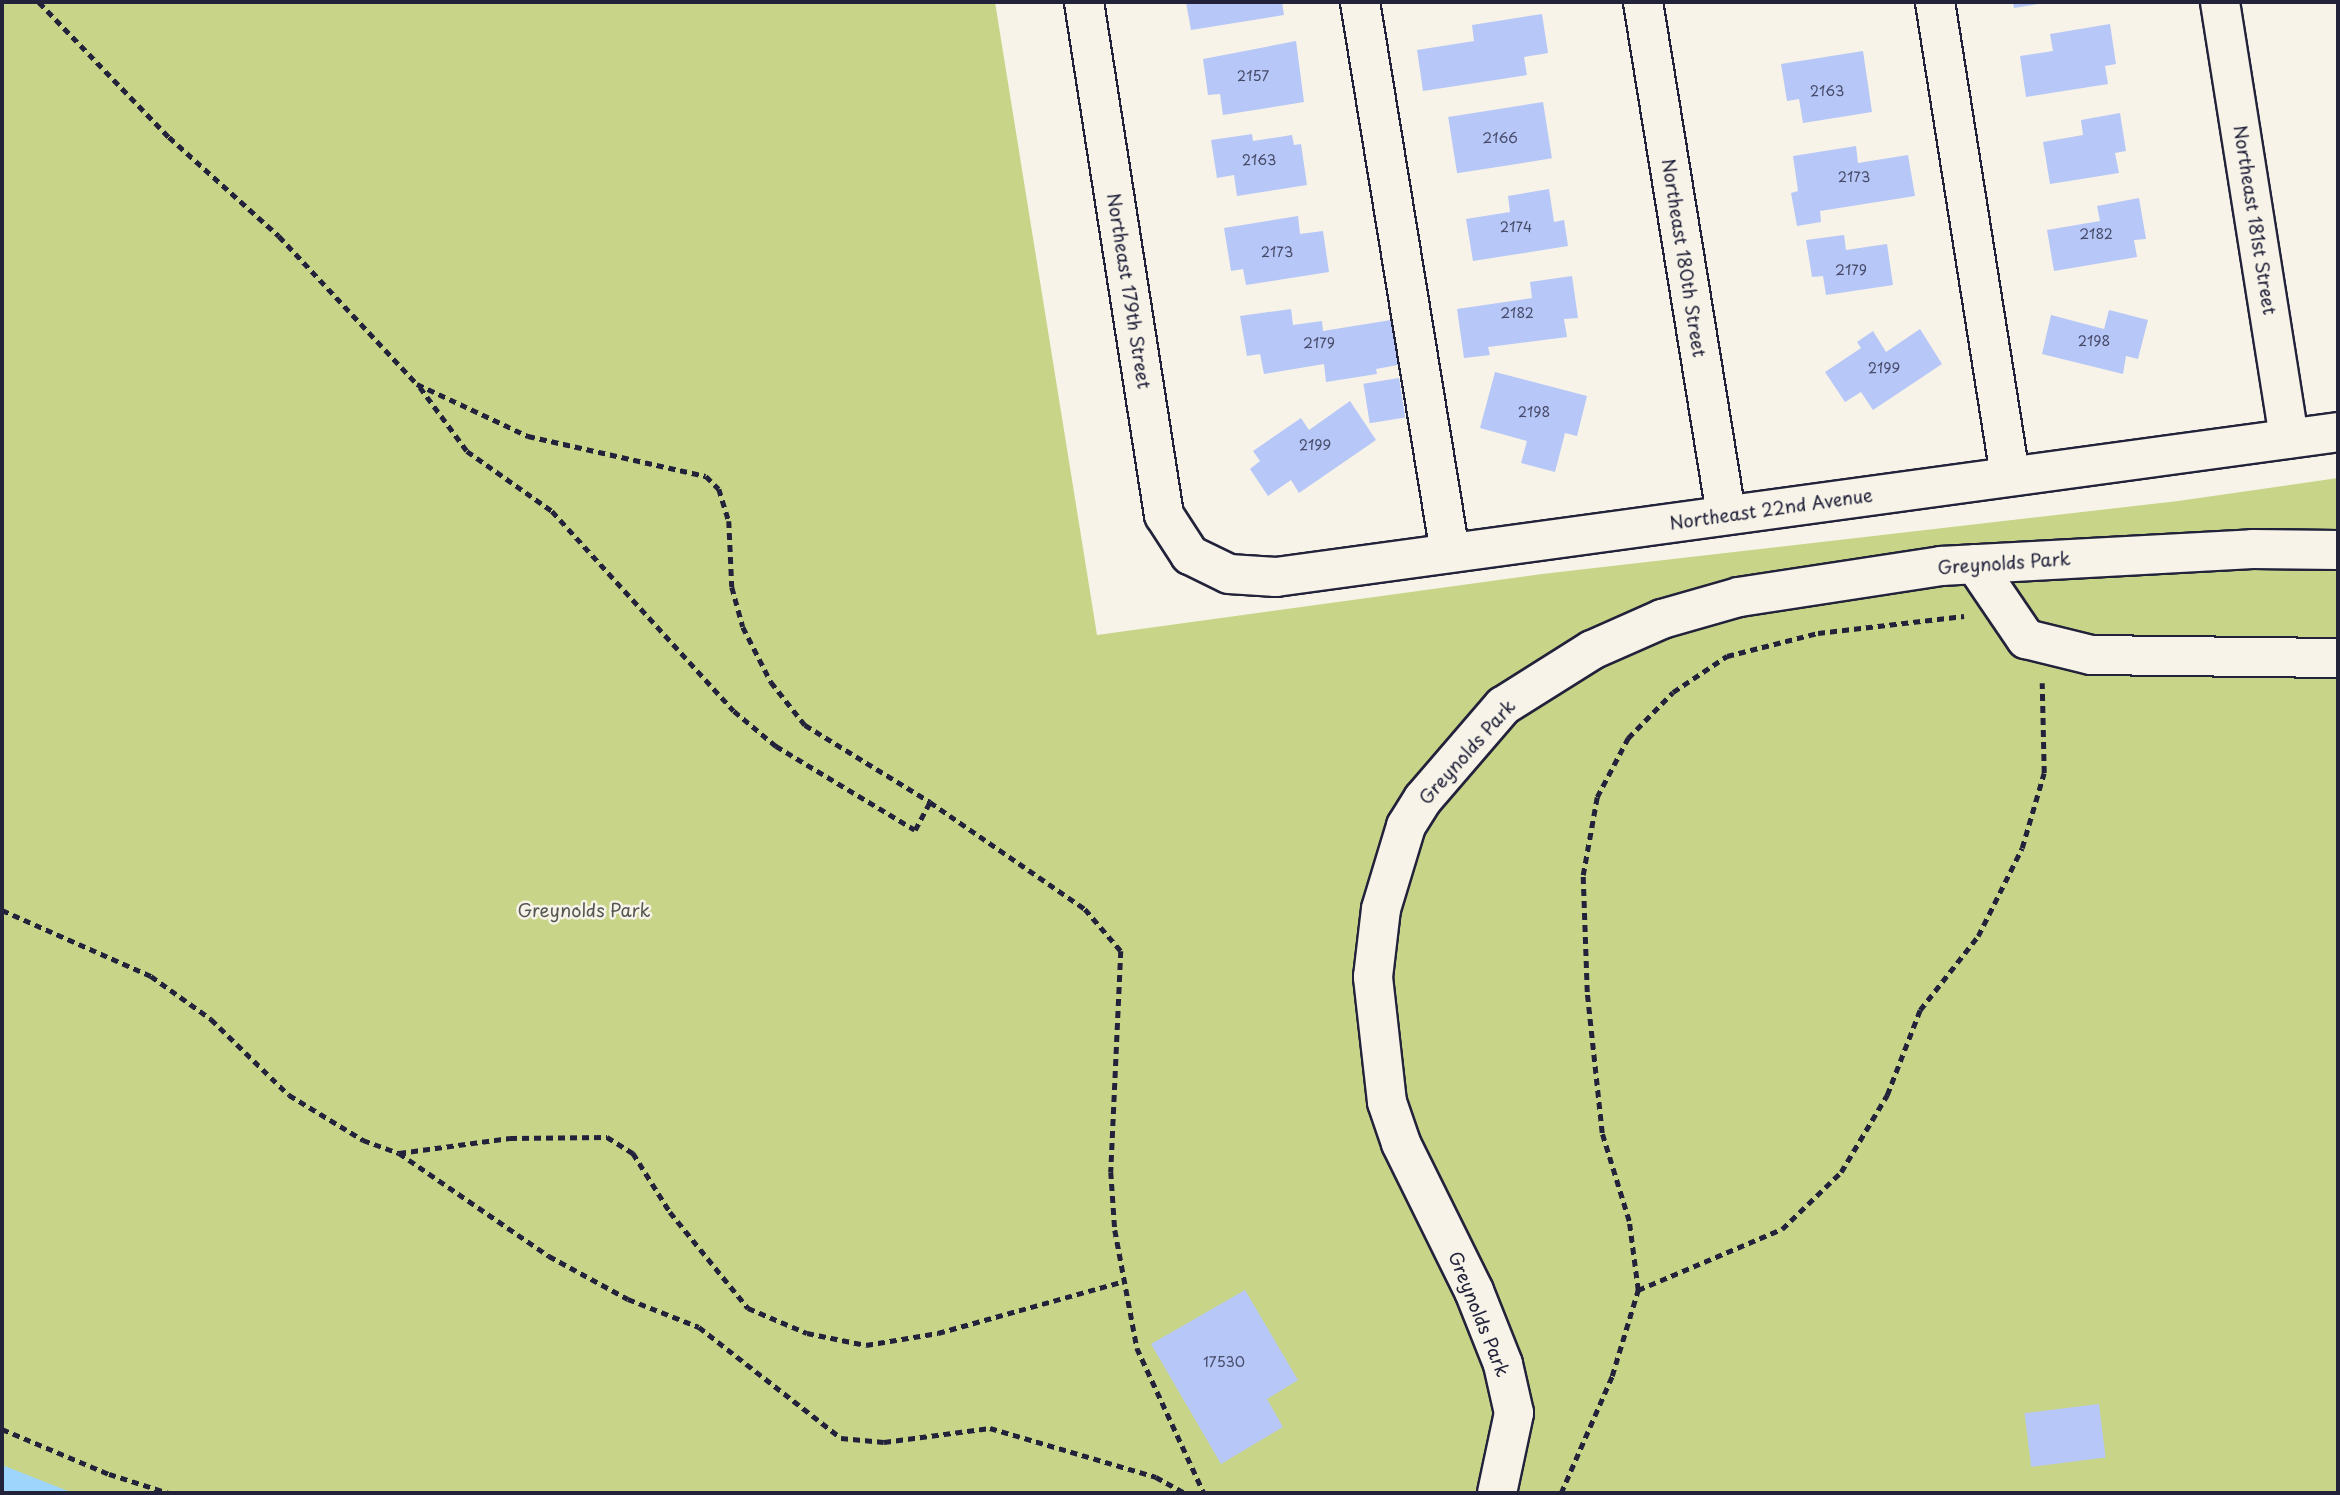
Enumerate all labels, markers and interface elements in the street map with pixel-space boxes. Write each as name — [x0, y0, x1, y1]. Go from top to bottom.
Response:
house number: 2157 — [1237, 68, 1269, 84]
house number: 2163 — [1810, 83, 1844, 99]
street label: Northeast 181st Street — [2229, 122, 2281, 318]
house number: 2166 — [1482, 130, 1518, 146]
house number: 2163 — [1242, 152, 1276, 168]
street label: Northeast 180th Street — [1658, 157, 1710, 359]
house number: 2173 — [1838, 169, 1870, 185]
street label: Northeast 179th Street — [1103, 192, 1155, 390]
house number: 2174 — [1500, 219, 1532, 235]
house number: 2182 — [2079, 226, 2113, 242]
house number: 2173 — [1261, 244, 1293, 260]
house number: 2179 — [1835, 262, 1867, 278]
house number: 2182 — [1500, 305, 1534, 321]
house number: 2198 — [2078, 333, 2110, 349]
house number: 2179 — [1303, 335, 1335, 351]
house number: 2199 — [1868, 360, 1900, 376]
house number: 2198 — [1518, 404, 1550, 420]
house number: 2199 — [1299, 437, 1331, 453]
street label: Northeast 22nd Avenue — [1668, 484, 1874, 534]
street label: Greynolds Park — [1937, 548, 2071, 578]
street label: Greynolds Park — [1414, 695, 1520, 809]
park label: Greynolds Park — [517, 899, 651, 921]
street label: Greynolds Park — [1444, 1248, 1514, 1380]
house number: 17530 — [1203, 1354, 1245, 1370]

